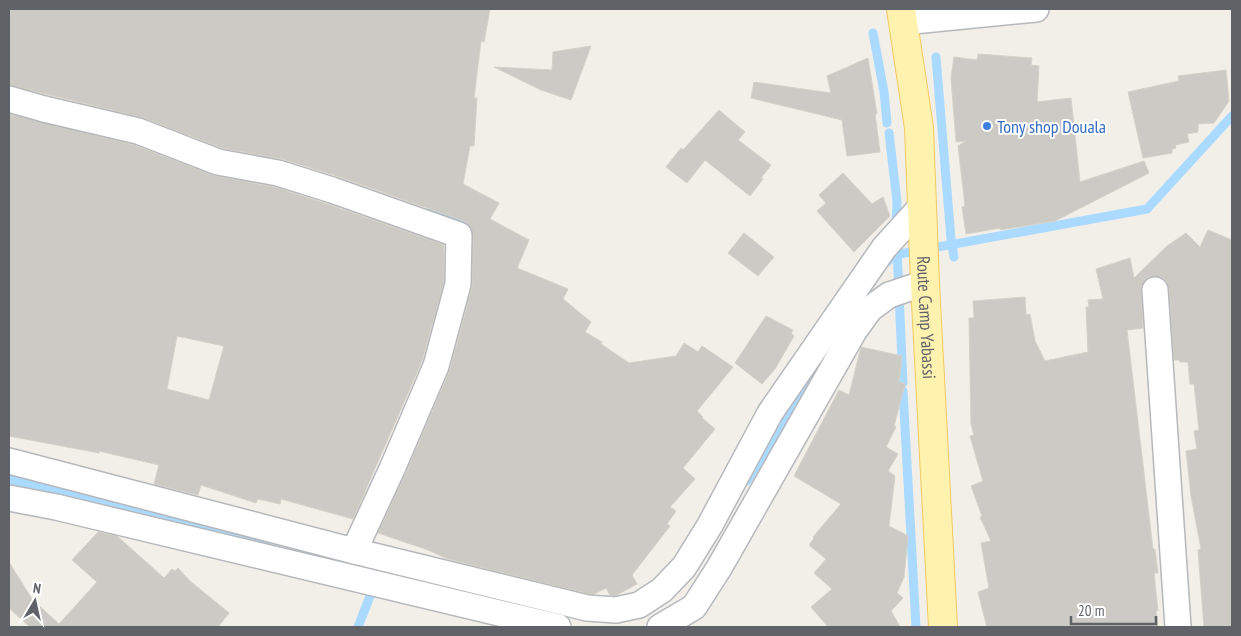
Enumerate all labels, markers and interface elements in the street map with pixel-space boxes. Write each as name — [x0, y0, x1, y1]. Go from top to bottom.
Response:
place label: Tony shop Douala — [997, 115, 1106, 138]
marker: Tony shop Douala — [981, 120, 993, 132]
street label: Route Camp Yabassi — [912, 255, 942, 380]
north arrow — [10, 576, 60, 626]
text: N — [32, 579, 42, 598]
scale bar — [1071, 594, 1156, 626]
text: 20 m — [1078, 601, 1104, 620]

